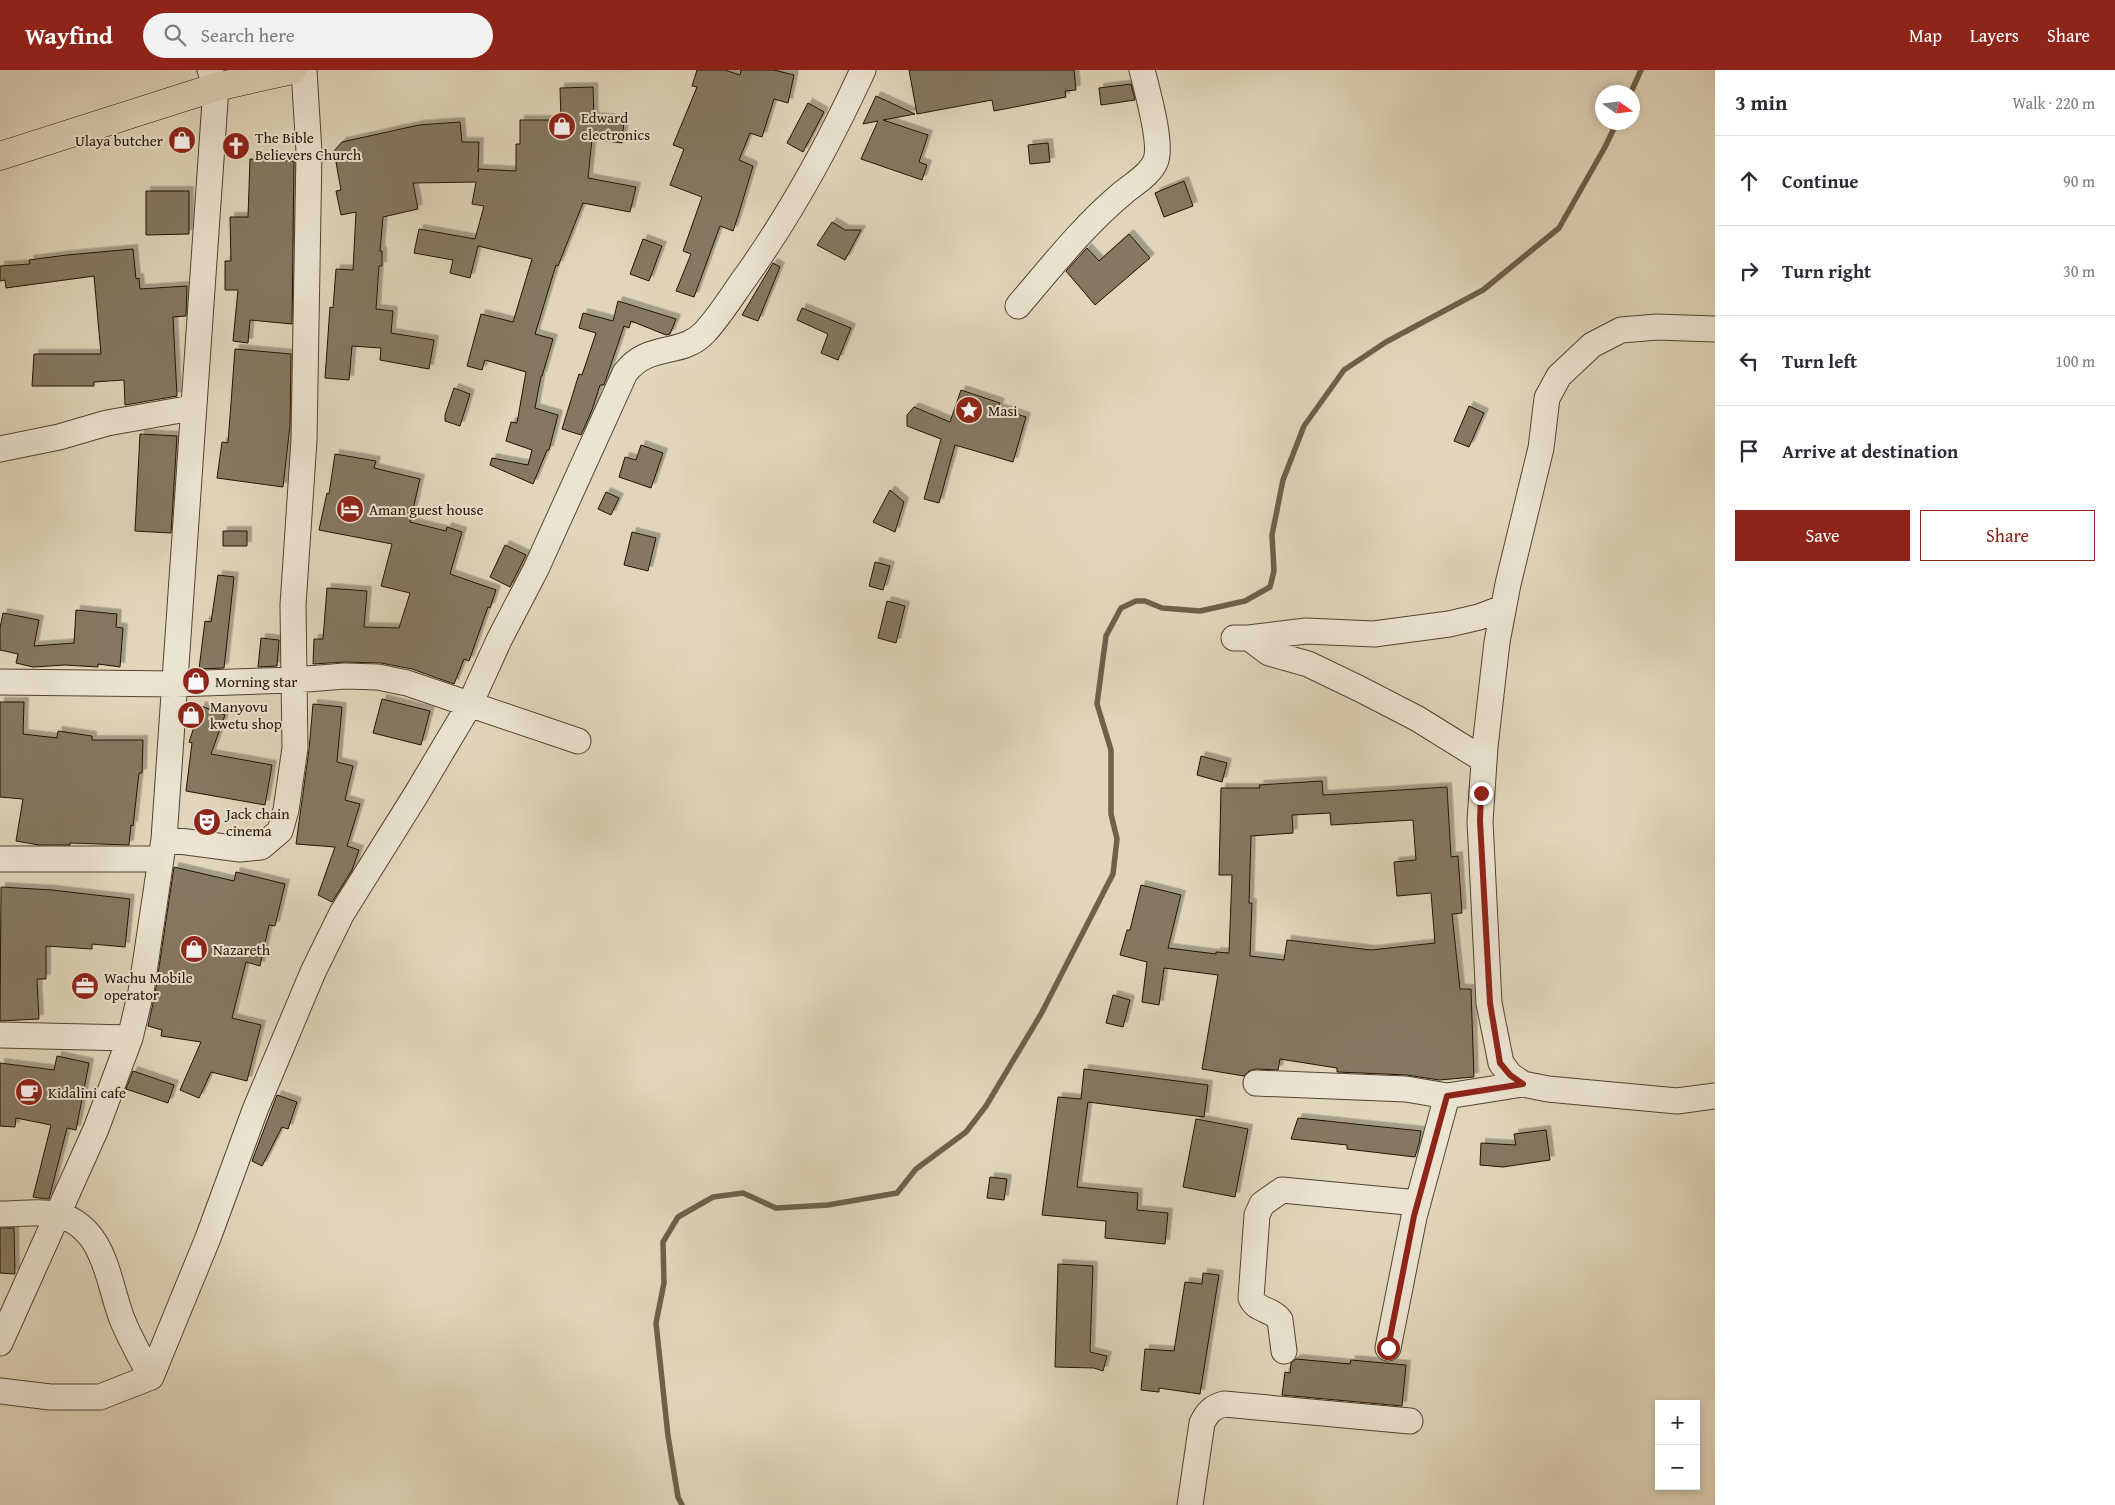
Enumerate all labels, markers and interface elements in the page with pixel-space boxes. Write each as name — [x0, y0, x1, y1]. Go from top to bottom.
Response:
search box — [143, 13, 493, 58]
text: Wayfind — [25, 18, 113, 53]
icon: search — [161, 21, 189, 49]
text: Search here — [201, 21, 295, 49]
text: Map — [1909, 22, 1942, 49]
text: Layers — [1970, 22, 2019, 49]
text: Share — [2047, 22, 2090, 49]
north arrow — [1595, 85, 1640, 130]
text: 3 min — [1735, 87, 1787, 118]
text: Walk · 220 m — [2012, 91, 2095, 115]
place label: Edward electronics — [581, 107, 650, 145]
shop icon: Edward electronics — [547, 111, 577, 141]
shop icon: Ulaya butcher — [167, 125, 197, 155]
place label: The Bible Believers Church — [255, 127, 362, 165]
place label: Ulaya butcher — [75, 130, 163, 151]
church icon: The Bible Believers Church — [221, 131, 251, 161]
icon: ahead — [1735, 167, 1763, 195]
text: Continue — [1782, 167, 1859, 195]
text: 90 m — [2063, 169, 2095, 193]
icon: right — [1735, 257, 1763, 285]
text: Turn right — [1782, 257, 1871, 285]
text: 30 m — [2063, 259, 2095, 283]
icon: left — [1735, 347, 1763, 375]
text: Turn left — [1782, 347, 1857, 375]
text: 100 m — [2055, 349, 2095, 373]
place icon: Masi — [954, 395, 984, 425]
place label: Masi — [988, 400, 1018, 421]
icon: arrive — [1735, 437, 1763, 465]
text: Arrive at destination — [1782, 437, 1958, 465]
hotel icon: Aman guest house — [335, 494, 365, 524]
place label: Aman guest house — [369, 499, 484, 520]
button: Save — [1735, 510, 1910, 561]
button: Share — [1920, 510, 2095, 561]
shop icon: Morning star — [181, 666, 211, 696]
place label: Morning star — [215, 671, 297, 692]
place label: Manyovu kwetu shop — [210, 696, 282, 734]
shop icon: Manyovu kwetu shop — [176, 700, 206, 730]
route end — [1470, 782, 1493, 805]
place label: Jack chain cinema — [224, 803, 290, 841]
theatre icon: Jack chain cinema — [192, 807, 222, 837]
shop icon: Nazareth — [179, 934, 209, 964]
place label: Nazareth — [213, 939, 271, 960]
place label: Wachu Mobile operator — [104, 967, 193, 1005]
office icon: Wachu Mobile operator — [70, 971, 100, 1001]
cafe icon: Kidalini cafe — [14, 1077, 44, 1107]
place label: Kidalini cafe — [48, 1082, 126, 1103]
route start — [1377, 1337, 1400, 1360]
map controls — [1655, 1400, 1700, 1490]
button: + — [1655, 1400, 1700, 1445]
button: − — [1655, 1445, 1700, 1490]

